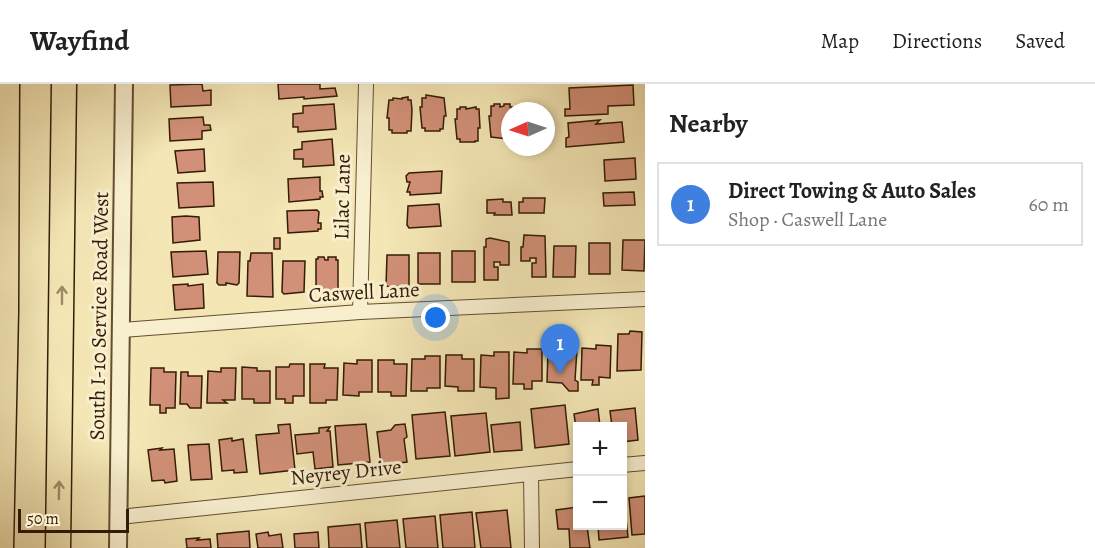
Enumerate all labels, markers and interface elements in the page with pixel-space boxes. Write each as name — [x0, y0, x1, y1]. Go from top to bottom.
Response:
text: Wayfind — [30, 22, 129, 60]
text: Map — [821, 27, 859, 55]
text: Directions — [892, 27, 982, 55]
text: Saved — [1015, 27, 1065, 55]
north arrow — [501, 102, 555, 156]
text: Nearby — [669, 106, 748, 141]
street label: Lilac Lane — [327, 154, 357, 240]
text: Direct Towing & Auto Sales — [728, 176, 976, 206]
street label: South I-10 Service Road West — [83, 191, 115, 441]
text: 1 — [687, 191, 694, 218]
text: 60 m — [1029, 191, 1069, 218]
text: Shop · Caswell Lane — [728, 206, 887, 233]
street label: Caswell Lane — [308, 275, 420, 309]
one-way arrow — [56, 285, 68, 305]
your location — [421, 303, 450, 332]
pin: 1 — [540, 324, 580, 374]
map controls — [573, 422, 627, 530]
button: + — [573, 422, 627, 476]
street label: Neyrey Drive — [289, 452, 403, 492]
button: − — [573, 476, 627, 530]
one-way arrow — [53, 480, 65, 500]
scale bar — [18, 506, 129, 534]
text: 50 m — [27, 508, 59, 530]

